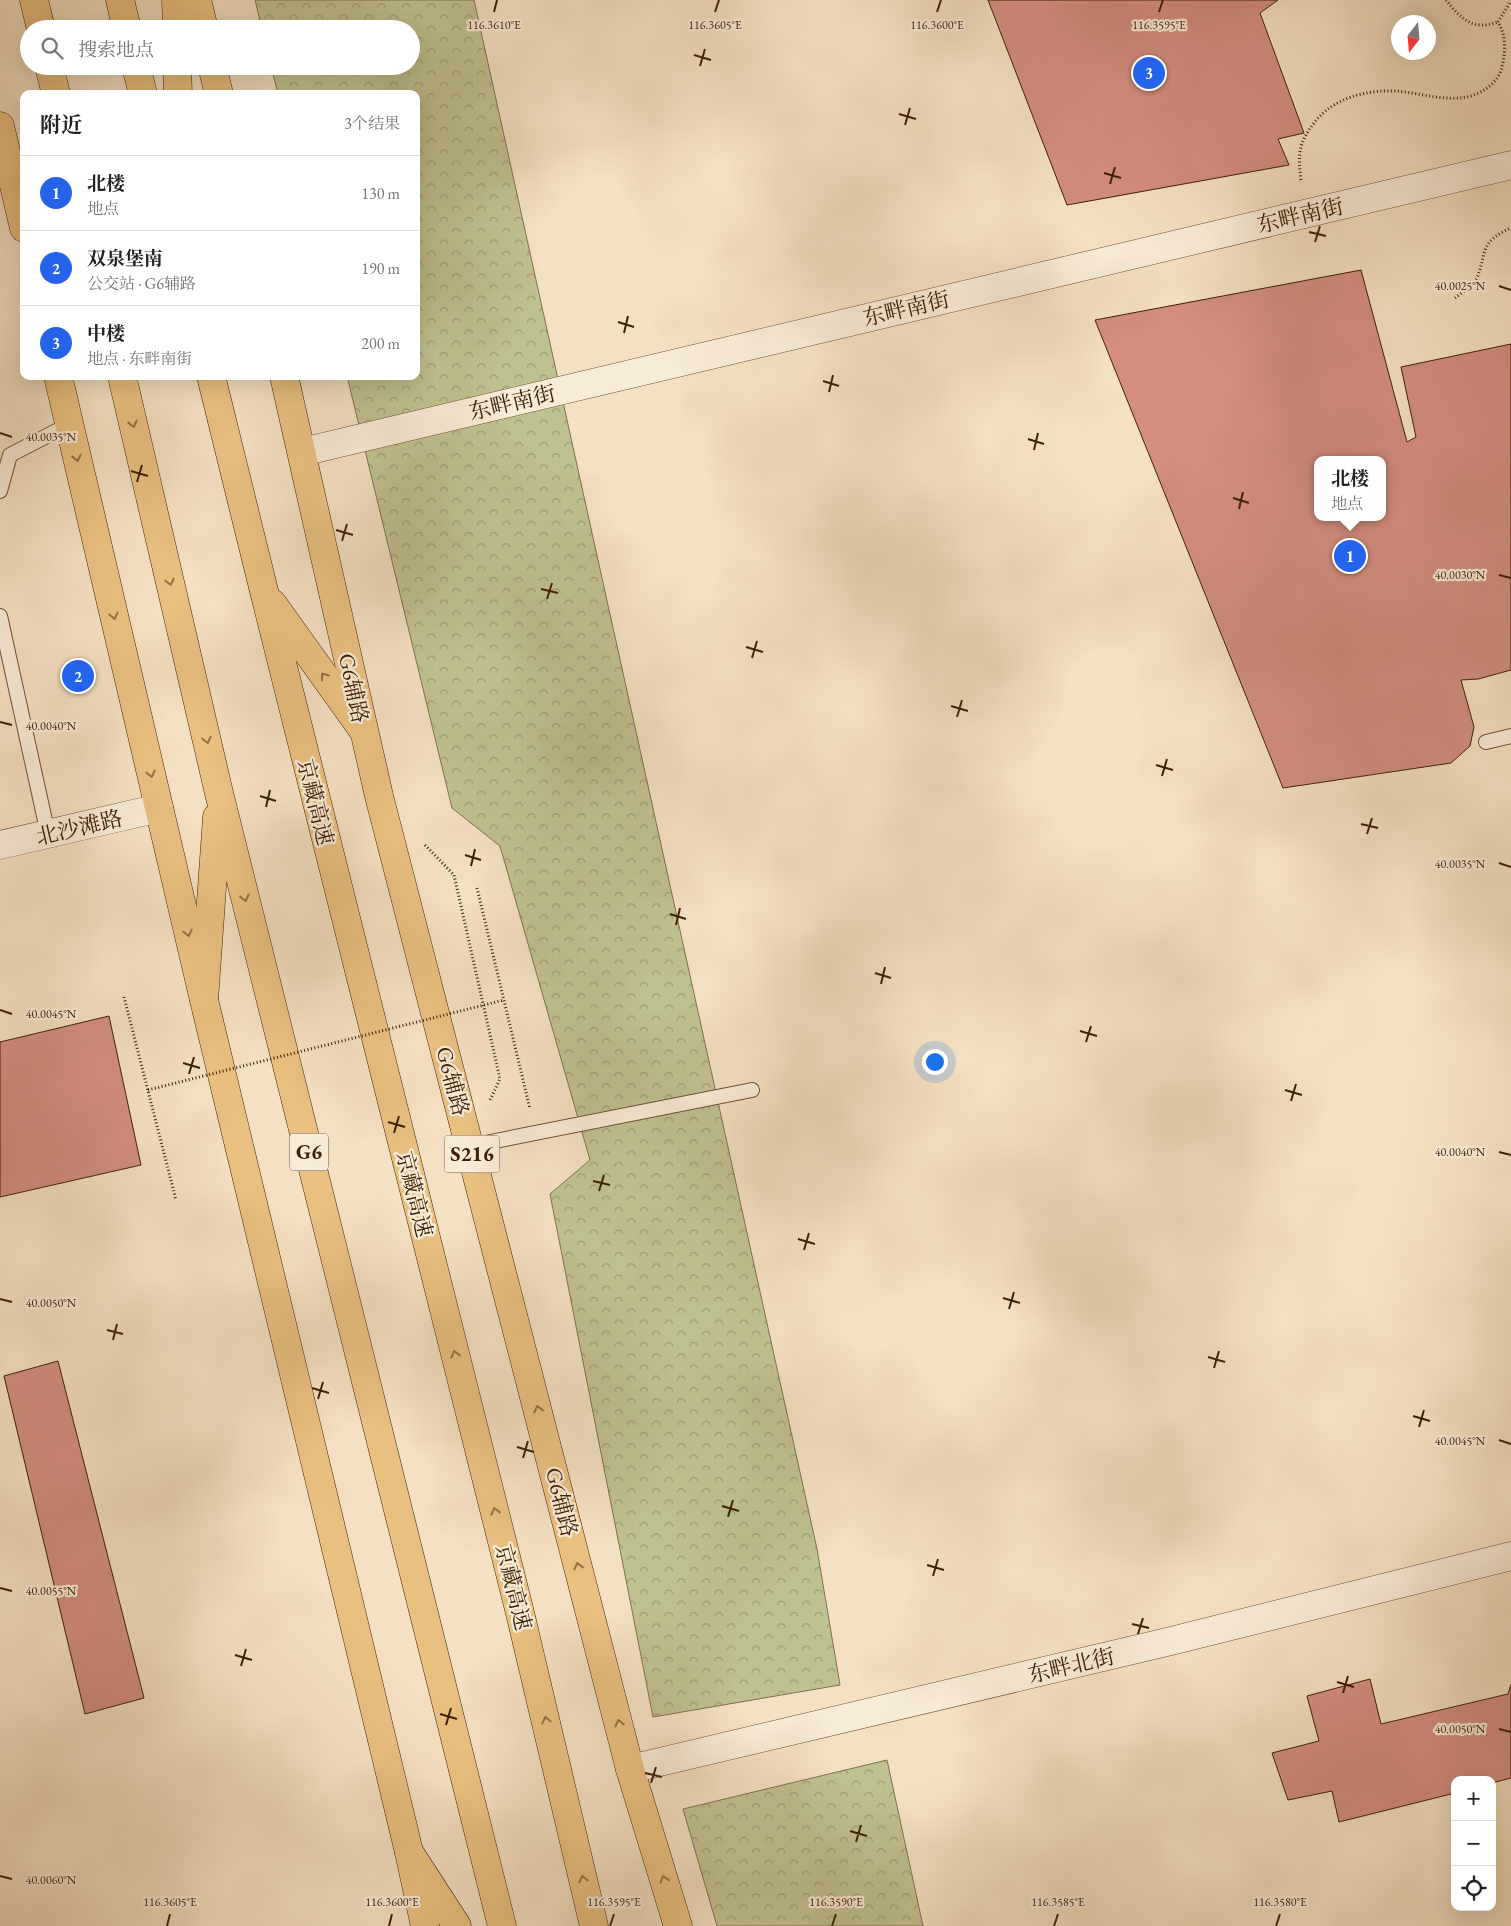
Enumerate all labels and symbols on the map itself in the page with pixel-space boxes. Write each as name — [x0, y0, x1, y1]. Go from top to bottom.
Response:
north arrow — [1391, 15, 1436, 60]
text: 116.3610°E — [467, 17, 521, 33]
text: 116.3605°E — [688, 17, 742, 33]
text: 116.3600°E — [910, 17, 964, 33]
text: 116.3595°E — [1132, 17, 1186, 33]
pin: 3 — [1133, 54, 1165, 92]
street label: 东畔南街 — [1254, 191, 1346, 240]
text: 40.0025°N — [1435, 278, 1486, 294]
street label: 东畔南街 — [860, 284, 952, 333]
street label: 东畔南街 — [466, 378, 558, 427]
one-way arrow — [127, 419, 138, 428]
text: 40.0035°N — [26, 429, 77, 445]
one-way arrow — [71, 453, 82, 462]
pin: 1 — [1334, 537, 1366, 575]
text: 40.0030°N — [1435, 567, 1486, 583]
one-way arrow — [164, 577, 175, 586]
one-way arrow — [108, 612, 119, 621]
street label: G6辅路 — [332, 651, 375, 726]
pin: 2 — [62, 657, 94, 695]
one-way arrow — [322, 673, 330, 682]
text: 40.0040°N — [26, 718, 77, 734]
one-way arrow — [201, 736, 212, 745]
street label: 京藏高速 — [291, 756, 340, 848]
one-way arrow — [145, 770, 156, 779]
street label: 北沙滩路 — [33, 803, 125, 852]
text: 40.0035°N — [1435, 856, 1486, 872]
one-way arrow — [239, 894, 250, 903]
one-way arrow — [182, 928, 193, 937]
text: 40.0045°N — [26, 1006, 77, 1022]
street label: G6辅路 — [429, 1043, 476, 1119]
your location — [922, 1049, 948, 1075]
road number: G6 — [290, 1134, 328, 1170]
road number: S216 — [444, 1136, 500, 1172]
text: 40.0040°N — [1435, 1144, 1486, 1160]
street label: 京藏高速 — [390, 1148, 439, 1240]
text: 40.0050°N — [26, 1295, 77, 1311]
one-way arrow — [450, 1349, 461, 1358]
one-way arrow — [533, 1405, 543, 1413]
text: 40.0045°N — [1435, 1433, 1486, 1449]
street label: G6辅路 — [539, 1464, 584, 1540]
one-way arrow — [490, 1507, 501, 1516]
street label: 京藏高速 — [489, 1541, 538, 1633]
one-way arrow — [573, 1562, 584, 1570]
text: 40.0055°N — [26, 1583, 77, 1599]
street label: 东畔北街 — [1025, 1641, 1117, 1690]
one-way arrow — [541, 1716, 552, 1725]
one-way arrow — [614, 1720, 624, 1728]
text: 40.0050°N — [1435, 1721, 1486, 1737]
text: 40.0060°N — [26, 1872, 77, 1888]
one-way arrow — [578, 1874, 589, 1883]
one-way arrow — [660, 1876, 670, 1884]
text: 116.3605°E — [143, 1894, 197, 1910]
text: 116.3600°E — [365, 1894, 419, 1910]
text: 116.3595°E — [587, 1894, 641, 1910]
text: 116.3590°E — [809, 1894, 863, 1910]
text: 116.3585°E — [1031, 1894, 1085, 1910]
text: 116.3580°E — [1253, 1894, 1307, 1910]

